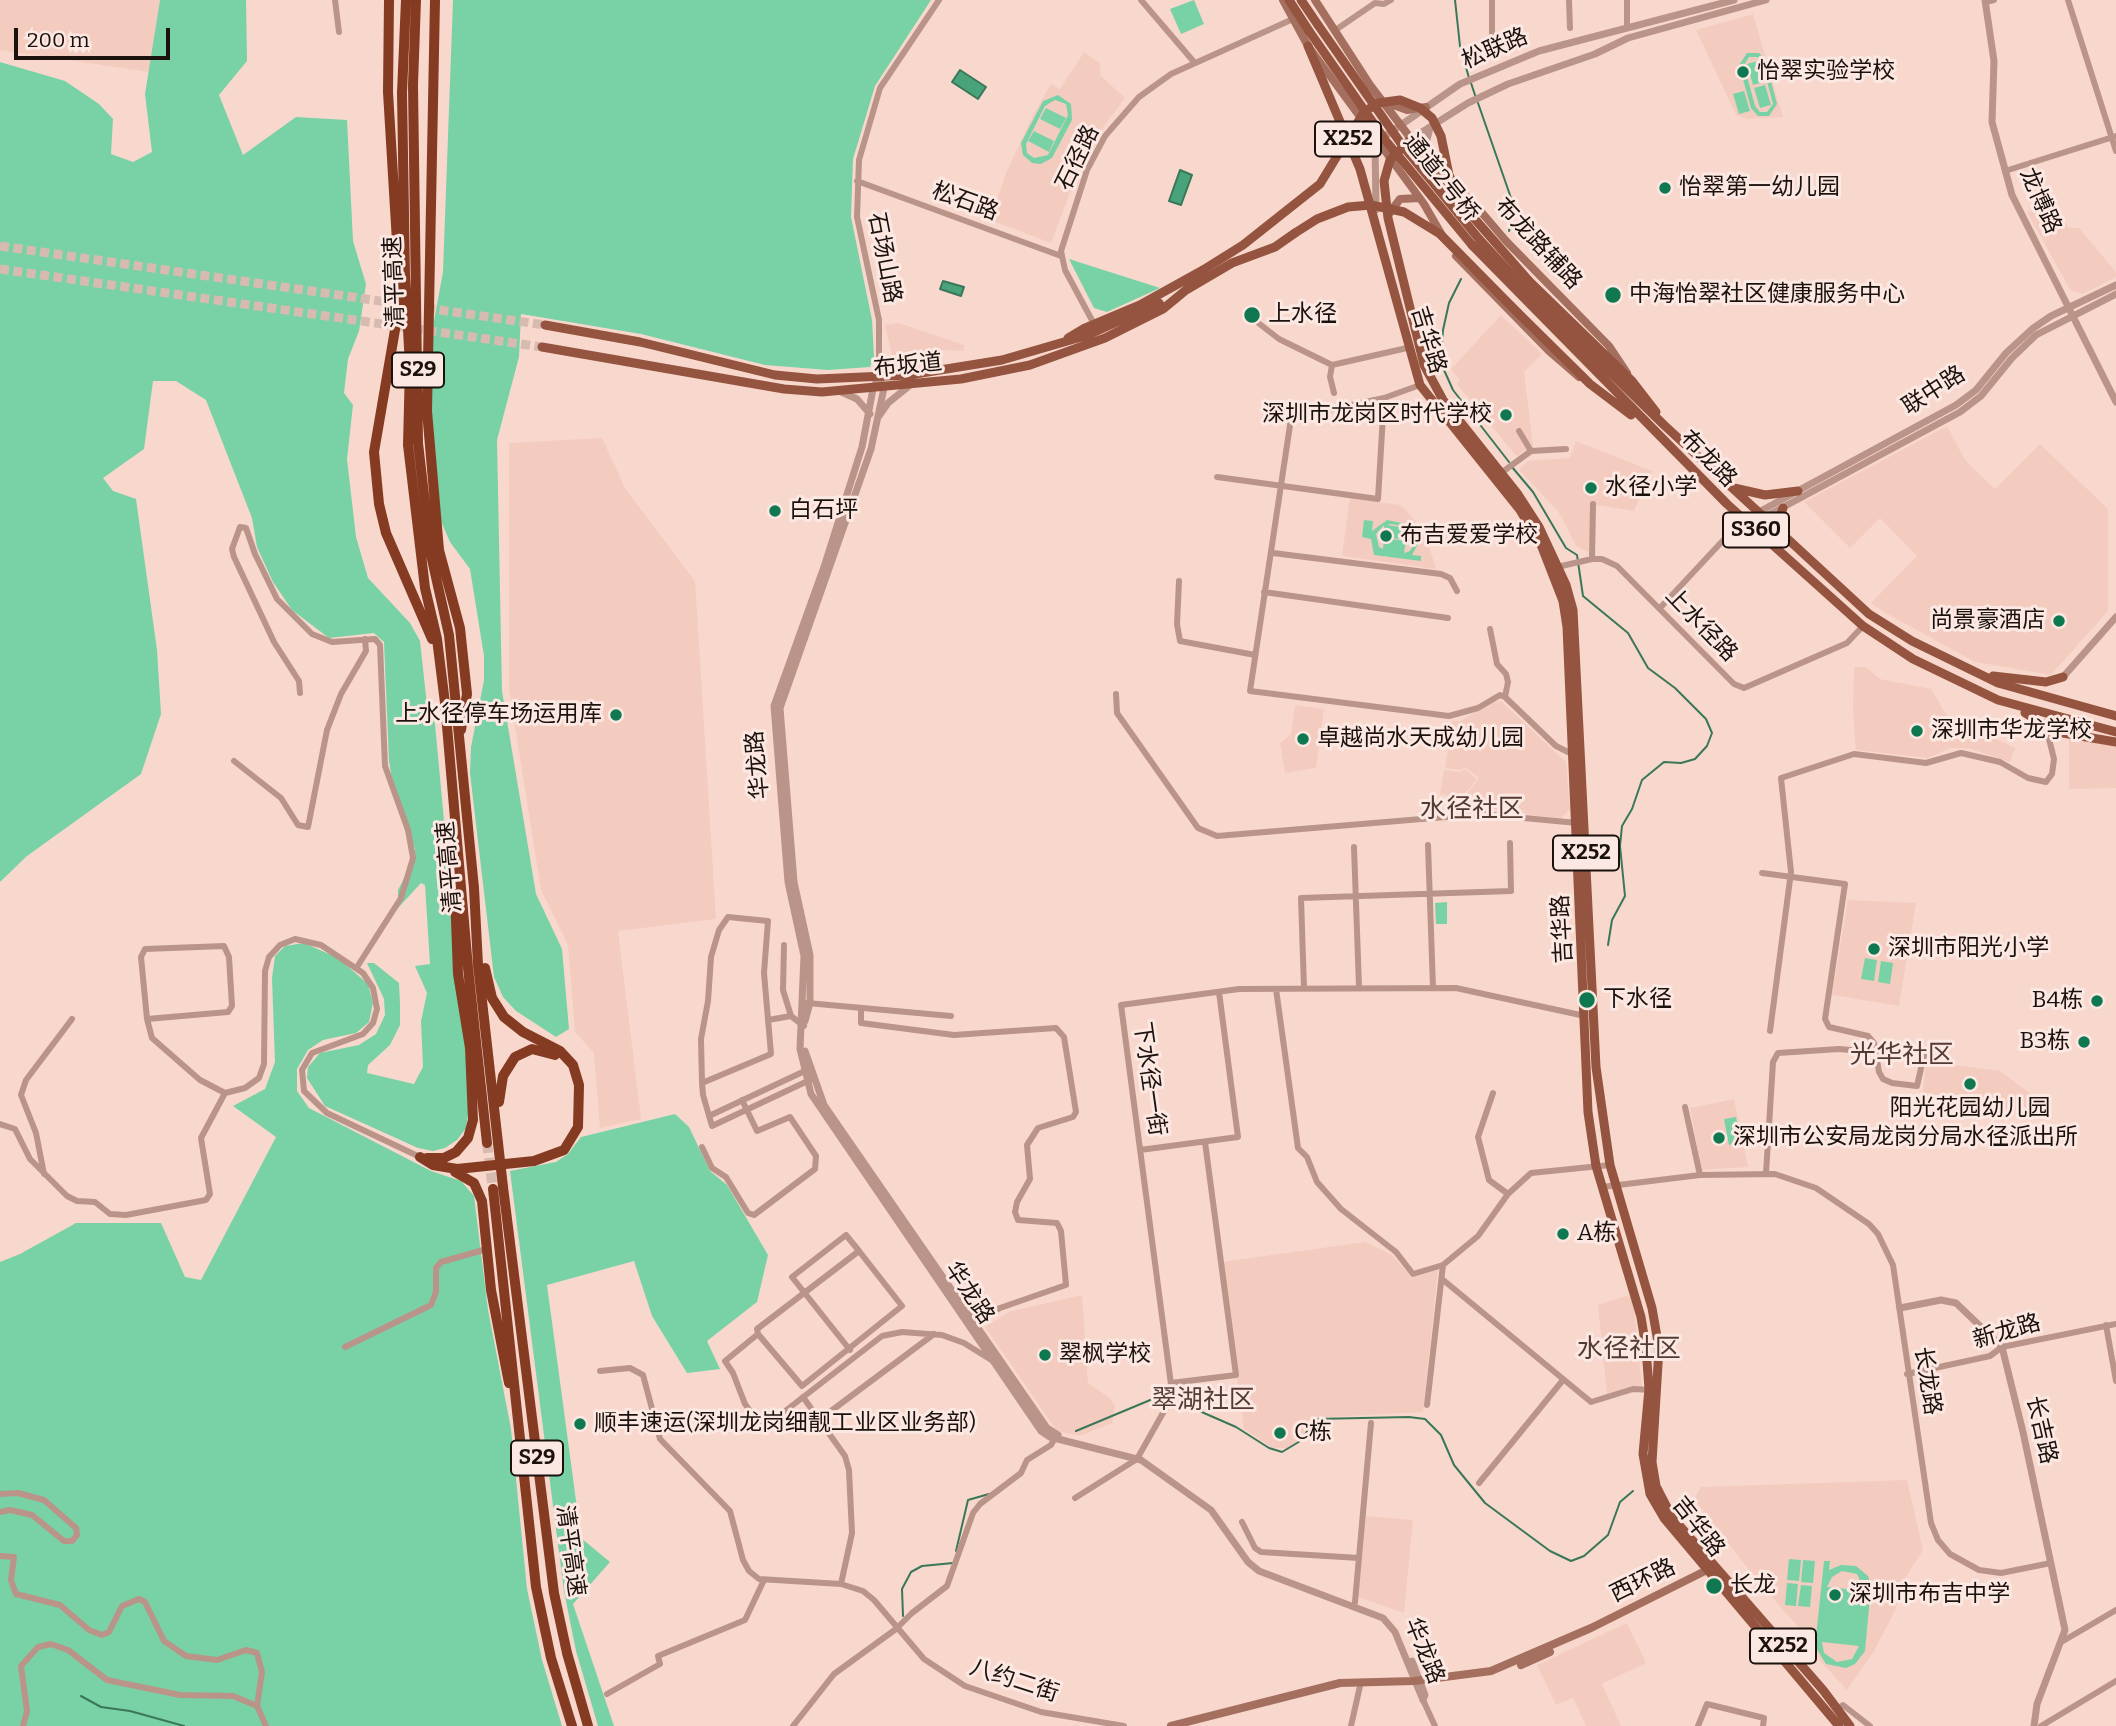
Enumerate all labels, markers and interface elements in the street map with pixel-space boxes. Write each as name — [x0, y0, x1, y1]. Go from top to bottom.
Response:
scale bar — [18, 14, 173, 58]
street label: 松联路 — [1458, 23, 1532, 75]
text: 200 m — [27, 27, 90, 53]
place label: 怡翠实验学校 — [1757, 58, 1895, 86]
marker: 怡翠实验学校 — [1735, 64, 1751, 80]
street label: 石径路 — [1050, 121, 1106, 195]
road number: X252 — [1315, 122, 1381, 156]
street label: 通道2号桥 — [1397, 129, 1485, 227]
street label: 龙博路 — [2013, 164, 2067, 238]
place label: 怡翠第一幼儿园 — [1679, 174, 1840, 202]
street label: 松石路 — [928, 177, 1002, 227]
marker: 怡翠第一幼儿园 — [1657, 180, 1673, 196]
street label: 布龙路辅路 — [1489, 193, 1587, 295]
street label: 石场山路 — [862, 210, 906, 306]
street label: 清平高速 — [380, 236, 410, 328]
place label: 中海怡翠社区健康服务中心 — [1629, 281, 1905, 309]
marker: 中海怡翠社区健康服务中心 — [1603, 285, 1623, 305]
place label: 上水径 — [1268, 301, 1337, 329]
street label: 吉华路 — [1405, 303, 1451, 377]
marker: 上水径 — [1242, 305, 1262, 325]
street label: 布坂道 — [872, 349, 944, 383]
road number: S29 — [392, 352, 444, 388]
street label: 联中路 — [1898, 361, 1970, 421]
place label: 深圳市龙岗区时代学校 — [1262, 401, 1492, 429]
marker: 深圳市龙岗区时代学校 — [1498, 407, 1514, 423]
street label: 布龙路 — [1674, 425, 1742, 493]
place label: 水径小学 — [1605, 474, 1697, 502]
marker: 水径小学 — [1583, 480, 1599, 496]
place label: 白石坪 — [789, 497, 858, 525]
marker: 白石坪 — [767, 503, 783, 519]
road number: S360 — [1723, 512, 1789, 548]
place label: 布吉爱爱学校 — [1400, 522, 1538, 550]
marker: 布吉爱爱学校 — [1378, 528, 1394, 544]
street label: 上水径路 — [1659, 582, 1743, 668]
place label: 尚景豪酒店 — [1930, 607, 2045, 635]
marker: 尚景豪酒店 — [2051, 613, 2067, 629]
place label: 上水径停车场运用库 — [395, 701, 602, 729]
marker: 上水径停车场运用库 — [608, 707, 624, 723]
place label: 深圳市华龙学校 — [1931, 717, 2092, 745]
marker: 深圳市华龙学校 — [1909, 723, 1925, 739]
place label: 卓越尚水天成幼儿园 — [1317, 725, 1524, 753]
street label: 华龙路 — [741, 729, 775, 801]
marker: 卓越尚水天成幼儿园 — [1295, 731, 1311, 747]
district label: 水径社区 — [1420, 794, 1524, 826]
street label: 清平高速 — [432, 820, 468, 914]
road number: X252 — [1553, 836, 1619, 870]
street label: 吉华路 — [1547, 894, 1579, 964]
place label: 深圳市阳光小学 — [1888, 935, 2049, 963]
marker: 深圳市阳光小学 — [1866, 941, 1882, 957]
place label: 下水径 — [1603, 986, 1672, 1014]
place label: B4栋 — [2032, 987, 2083, 1015]
marker: 下水径 — [1577, 990, 1597, 1010]
marker: B4栋 — [2089, 993, 2105, 1009]
street label: 下水径一街 — [1127, 1020, 1171, 1138]
place label: B3栋 — [2019, 1028, 2070, 1056]
marker: B3栋 — [2076, 1034, 2092, 1050]
district label: 光华社区 — [1850, 1040, 1954, 1072]
marker: 阳光花园幼儿园 — [1962, 1076, 1978, 1092]
place label: 阳光花园幼儿园 — [1890, 1095, 2050, 1123]
place label: 深圳市公安局龙岗分局水径派出所 — [1733, 1124, 2078, 1152]
marker: 深圳市公安局龙岗分局水径派出所 — [1711, 1130, 1727, 1146]
place label: A栋 — [1577, 1220, 1616, 1248]
marker: A栋 — [1555, 1226, 1571, 1242]
street label: 华龙路 — [938, 1257, 1000, 1329]
street label: 新龙路 — [1970, 1309, 2044, 1355]
district label: 水径社区 — [1577, 1334, 1681, 1366]
place label: 翠枫学校 — [1059, 1341, 1151, 1369]
street label: 长龙路 — [1908, 1345, 1946, 1417]
marker: 翠枫学校 — [1037, 1347, 1053, 1363]
district label: 翠湖社区 — [1151, 1385, 1255, 1417]
street label: 长吉路 — [2020, 1393, 2062, 1467]
place label: 顺丰速运(深圳龙岗细靓工业区业务部) — [594, 1410, 976, 1438]
marker: 顺丰速运(深圳龙岗细靓工业区业务部) — [572, 1416, 588, 1432]
place label: C栋 — [1294, 1419, 1332, 1447]
marker: C栋 — [1272, 1425, 1288, 1441]
road number: S29 — [511, 1440, 563, 1476]
street label: 吉华路 — [1666, 1491, 1730, 1563]
street label: 清平高速 — [550, 1504, 590, 1598]
street label: 西环路 — [1606, 1553, 1680, 1609]
place label: 长龙 — [1730, 1572, 1776, 1600]
marker: 长龙 — [1704, 1576, 1724, 1596]
place label: 深圳市布吉中学 — [1849, 1581, 2010, 1609]
marker: 深圳市布吉中学 — [1827, 1587, 1843, 1603]
street label: 华龙路 — [1398, 1614, 1450, 1688]
road number: X252 — [1750, 1628, 1816, 1664]
street label: 八约二街 — [966, 1654, 1062, 1708]

